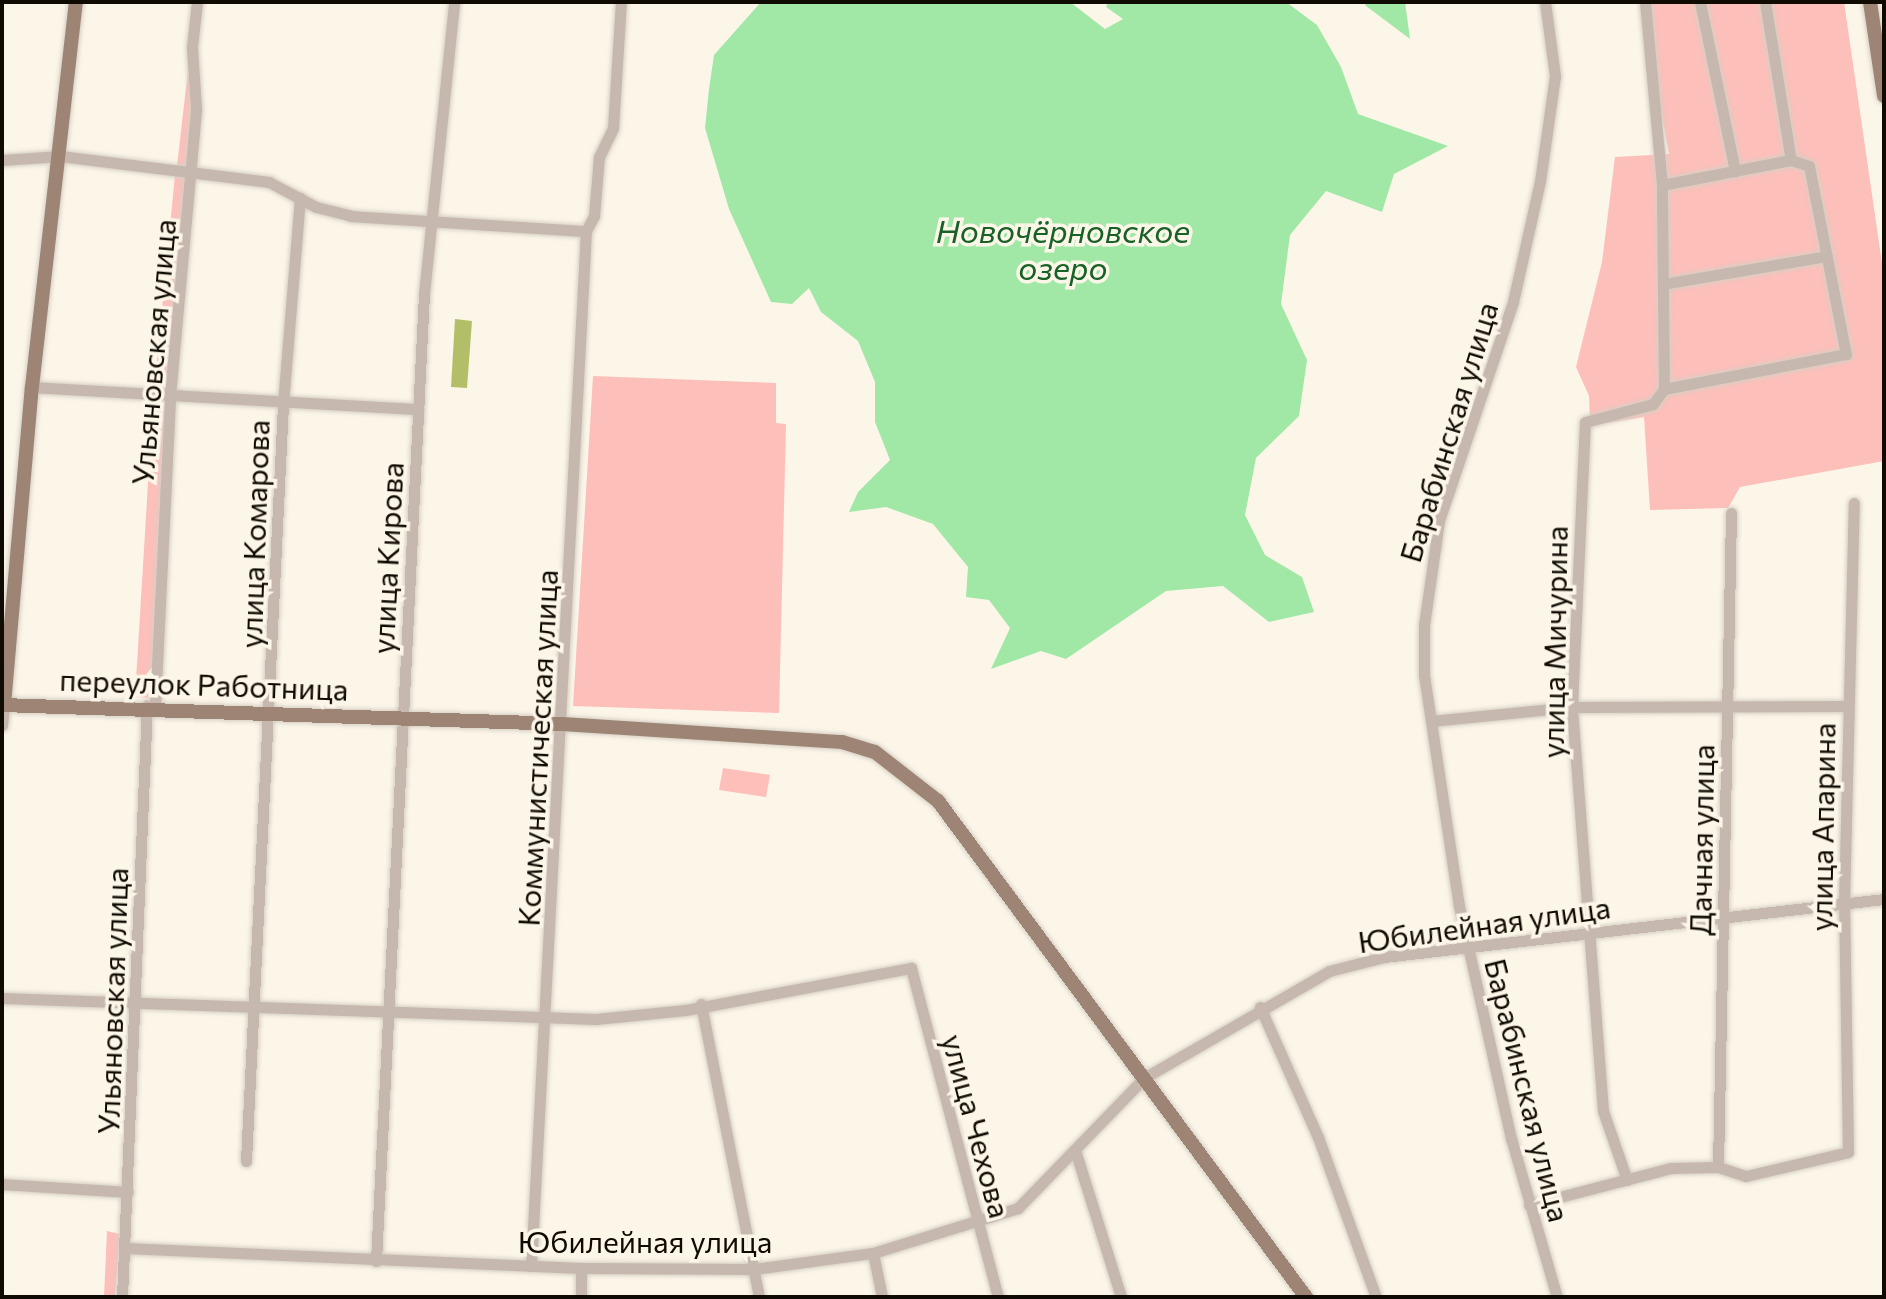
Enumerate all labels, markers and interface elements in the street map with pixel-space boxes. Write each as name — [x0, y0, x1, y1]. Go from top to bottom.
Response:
water label: Новочёрновское озеро — [936, 212, 1190, 287]
street label: Ульяновская улица — [123, 218, 183, 486]
street label: Барабинская улица — [1391, 298, 1505, 566]
street label: улица Комарова — [232, 419, 276, 649]
street label: улица Кирова — [364, 461, 410, 655]
street label: улица Мичурина — [1534, 525, 1574, 759]
street label: Коммунистическая улица — [510, 569, 564, 927]
street label: переулок Работница — [59, 661, 349, 707]
street label: улица Апарина — [1802, 722, 1842, 932]
street label: Дачная улица — [1681, 744, 1721, 936]
street label: Ульяновская улица — [89, 867, 135, 1135]
street label: Юбилейная улица — [1355, 888, 1613, 960]
street label: Барабинская улица — [1478, 955, 1578, 1225]
street label: улица Чехова — [935, 1030, 1019, 1222]
street label: Юбилейная улица — [518, 1223, 772, 1259]

